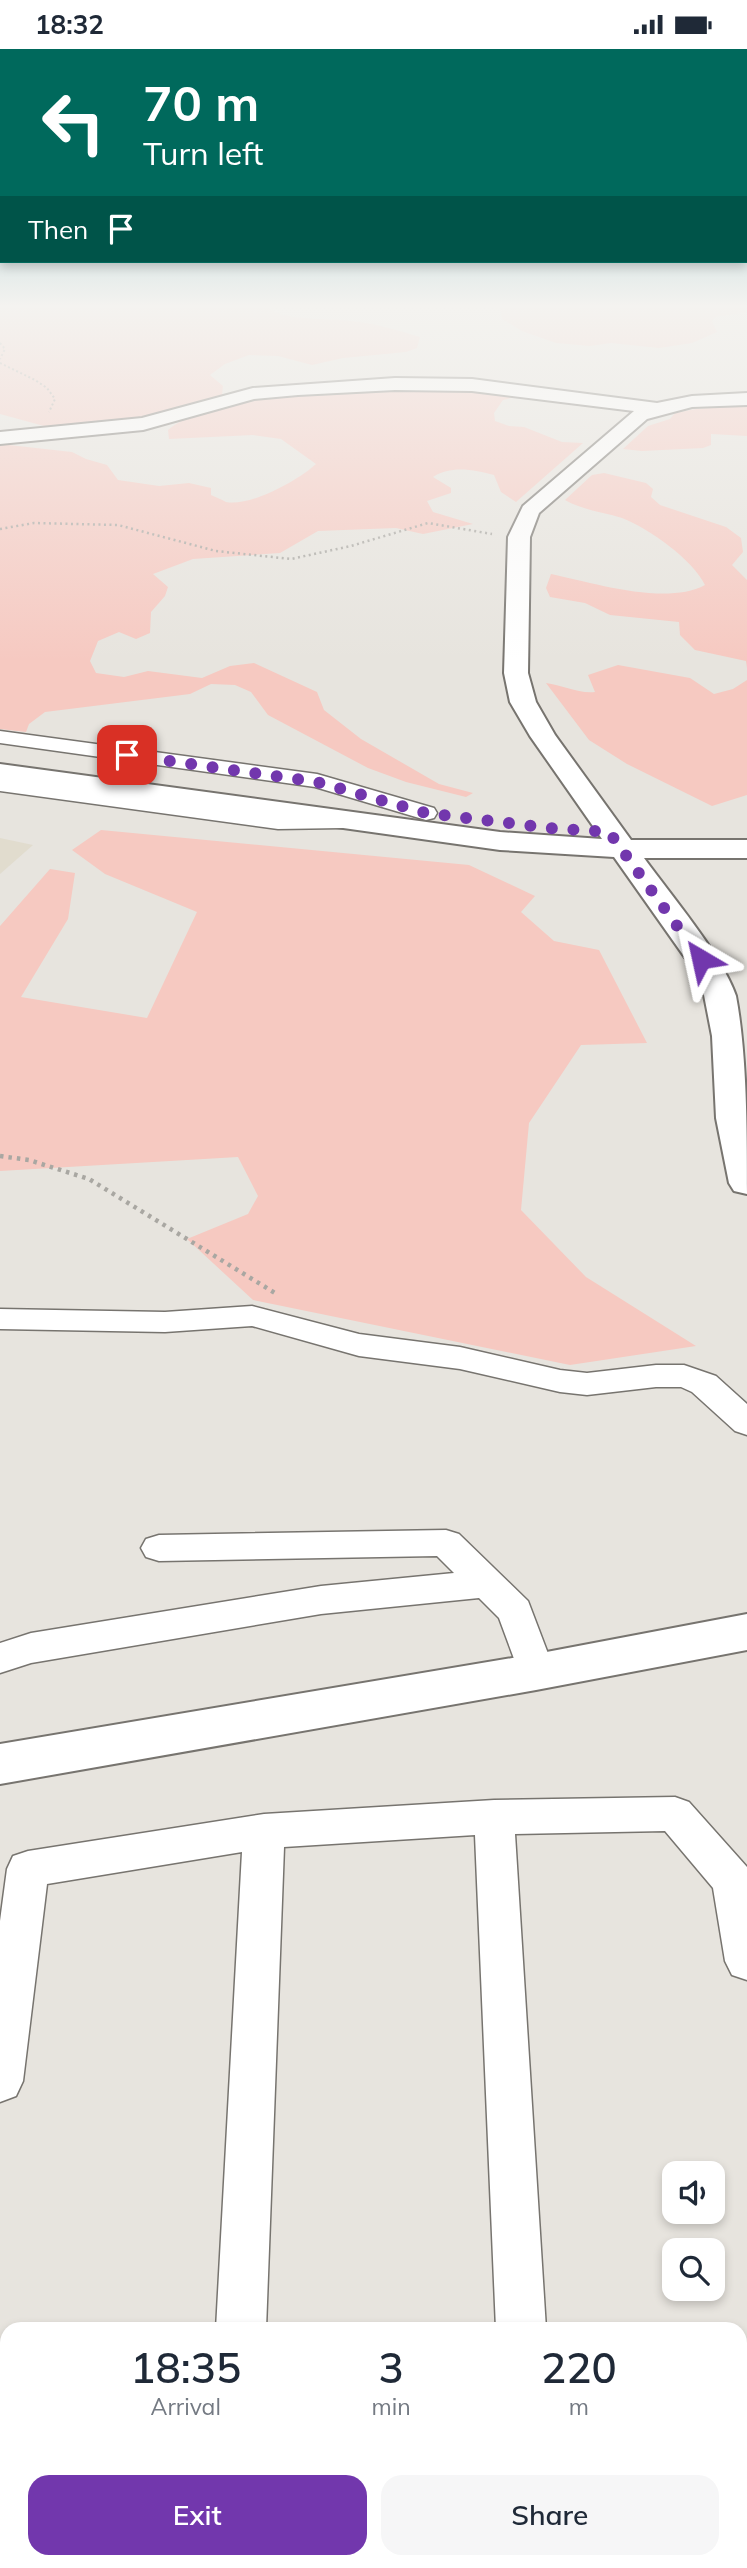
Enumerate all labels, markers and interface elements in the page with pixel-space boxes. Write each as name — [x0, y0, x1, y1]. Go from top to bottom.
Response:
text: 18:32 — [35, 8, 104, 41]
text: 70 m — [143, 72, 259, 133]
icon: left — [28, 77, 119, 168]
text: Turn left — [143, 133, 263, 173]
icon: arrive — [102, 210, 140, 248]
text: Then — [28, 213, 88, 246]
pin — [97, 725, 157, 785]
icon: arrive — [108, 736, 146, 774]
position arrow — [664, 922, 738, 996]
map controls — [662, 2161, 725, 2301]
button: sound — [662, 2161, 725, 2224]
button: search — [662, 2238, 725, 2301]
text: 18:35 — [130, 2341, 241, 2394]
text: 3 — [378, 2341, 404, 2394]
text: 220 — [541, 2341, 617, 2394]
text: Arrival — [151, 2392, 221, 2421]
text: min — [371, 2392, 411, 2421]
text: m — [569, 2392, 589, 2421]
button: Exit — [28, 2475, 367, 2555]
button: Share — [381, 2475, 719, 2555]

